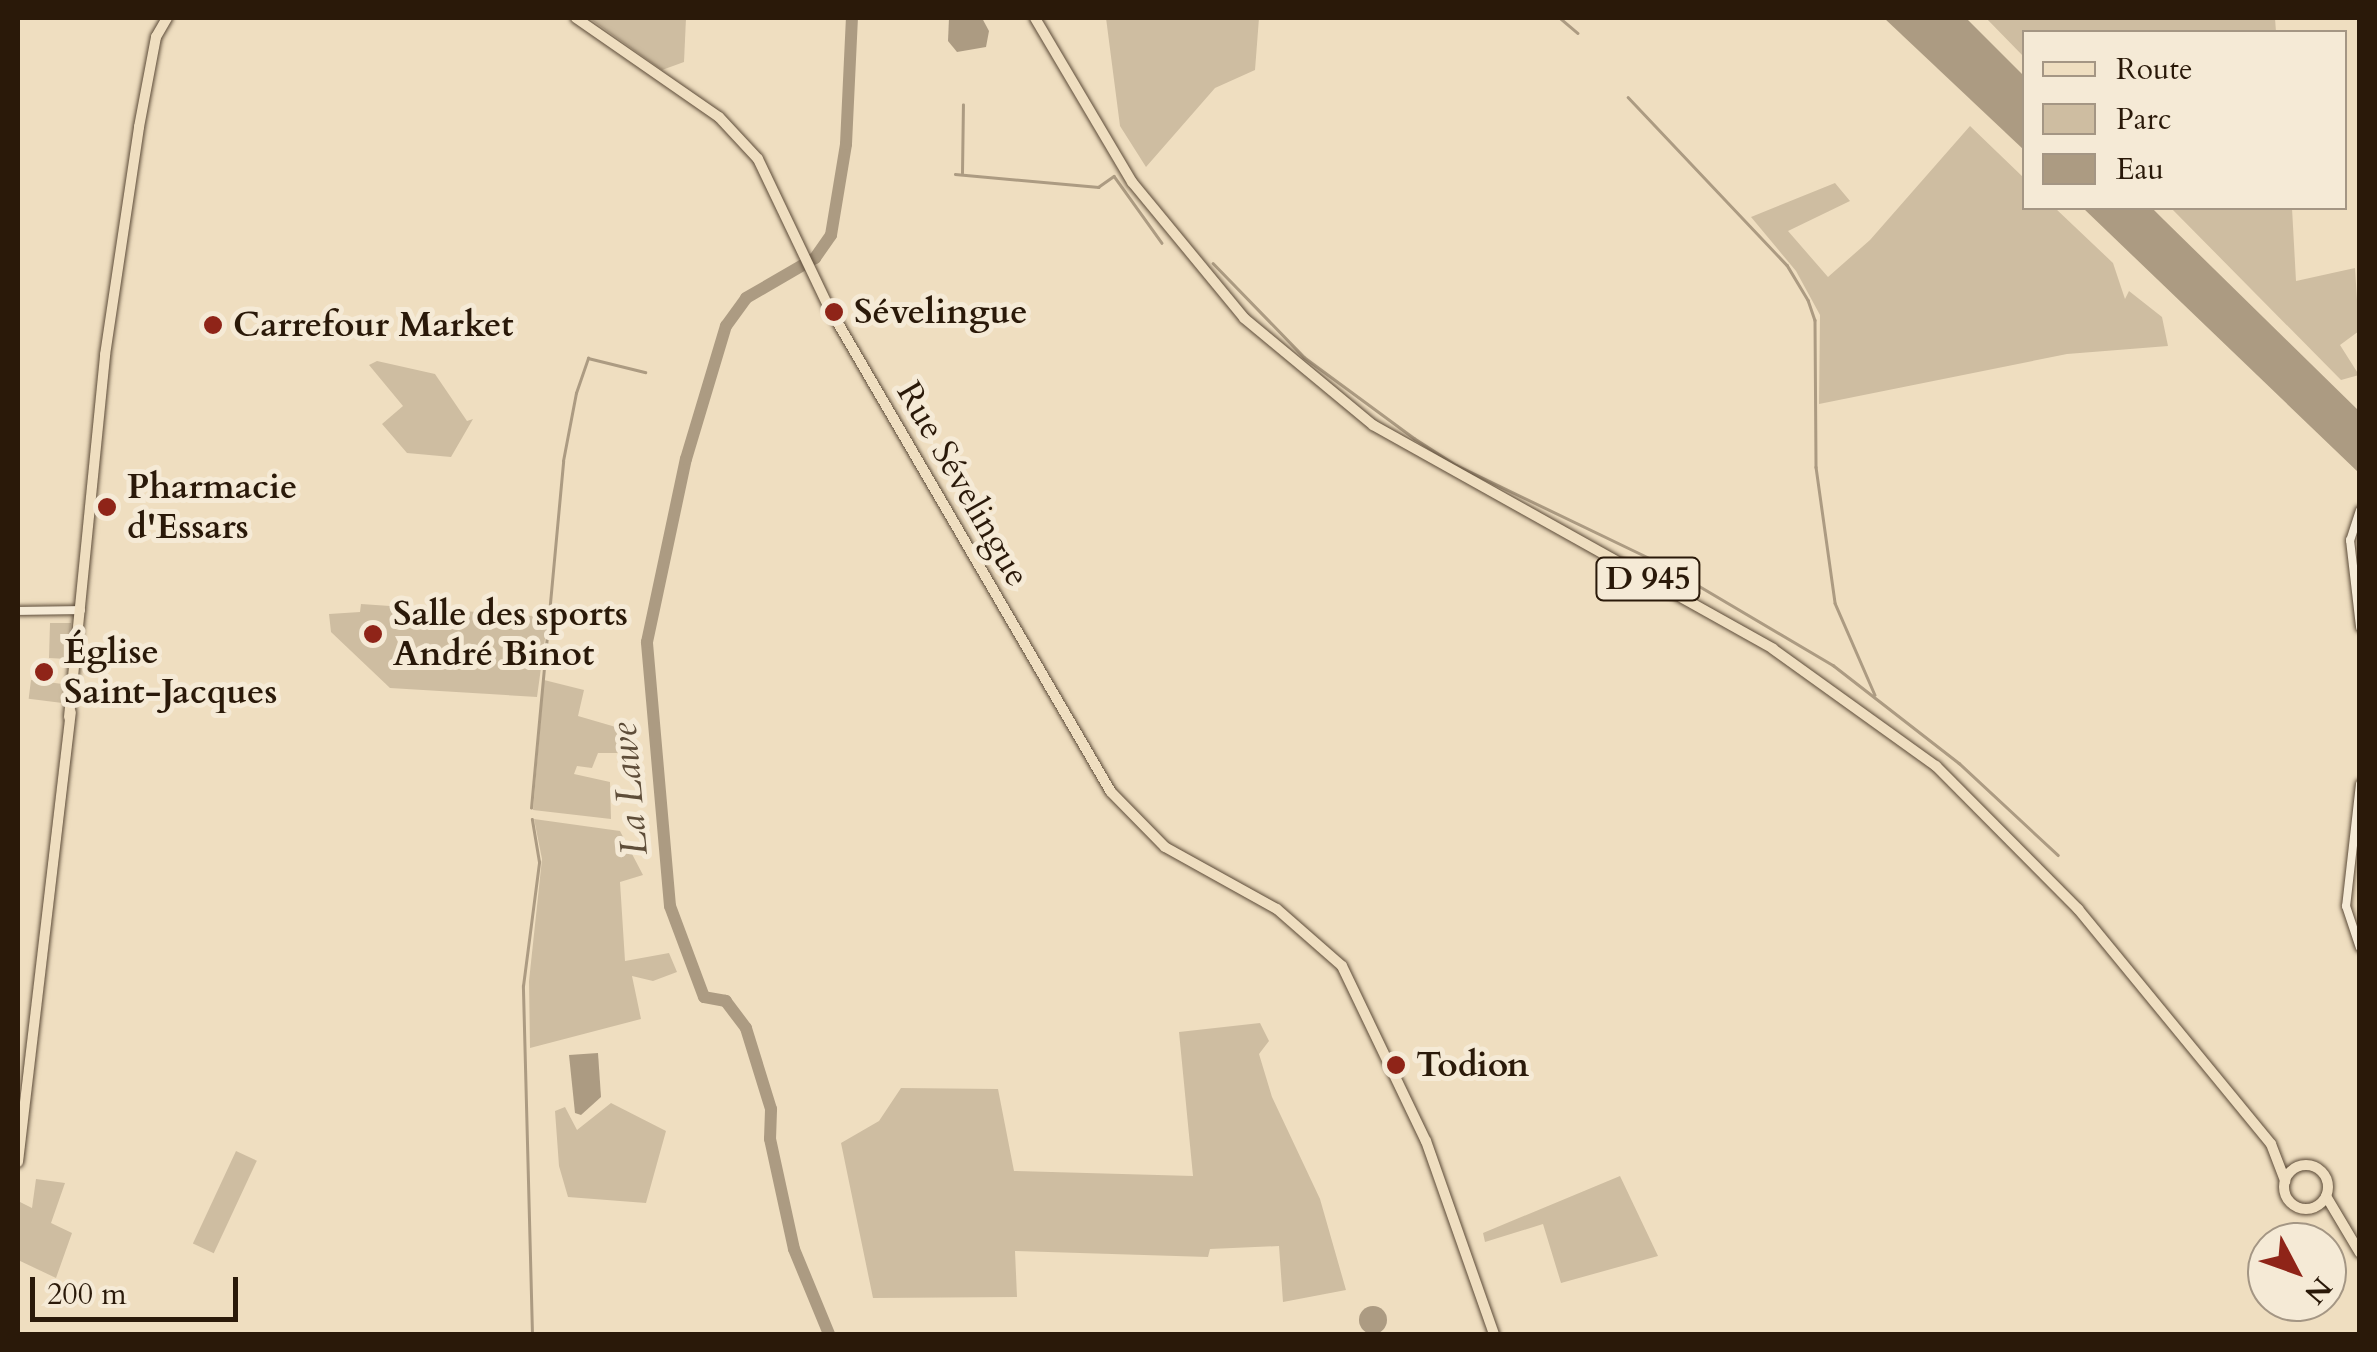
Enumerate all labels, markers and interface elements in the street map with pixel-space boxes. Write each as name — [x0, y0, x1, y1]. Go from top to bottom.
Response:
legend — [2022, 30, 2347, 210]
text: Route — [2116, 49, 2193, 90]
text: Parc — [2116, 99, 2171, 140]
text: Eau — [2116, 149, 2164, 190]
place label: Sévelingue — [854, 291, 1028, 333]
marker: Sévelingue — [823, 301, 845, 323]
place label: Carrefour Market — [233, 304, 514, 346]
marker: Carrefour Market — [202, 314, 224, 336]
street label: Rue Sévelingue — [888, 374, 1038, 594]
place label: Pharmacie d'Essars — [127, 466, 297, 548]
marker: Pharmacie d'Essars — [96, 496, 118, 518]
road number: D 945 — [1593, 552, 1703, 606]
place label: Salle des sports André Binot — [393, 593, 628, 675]
marker: Salle des sports André Binot — [362, 623, 384, 645]
place label: Église Saint-Jacques — [64, 631, 277, 713]
marker: Église Saint-Jacques — [33, 661, 55, 683]
water label: La Lawe — [601, 721, 659, 857]
place label: Todion — [1416, 1044, 1529, 1086]
marker: Todion — [1385, 1054, 1407, 1076]
north arrow — [2247, 1222, 2347, 1322]
scale bar — [35, 1257, 242, 1319]
text: N — [2296, 1269, 2340, 1312]
text: 200 m — [47, 1274, 127, 1315]

